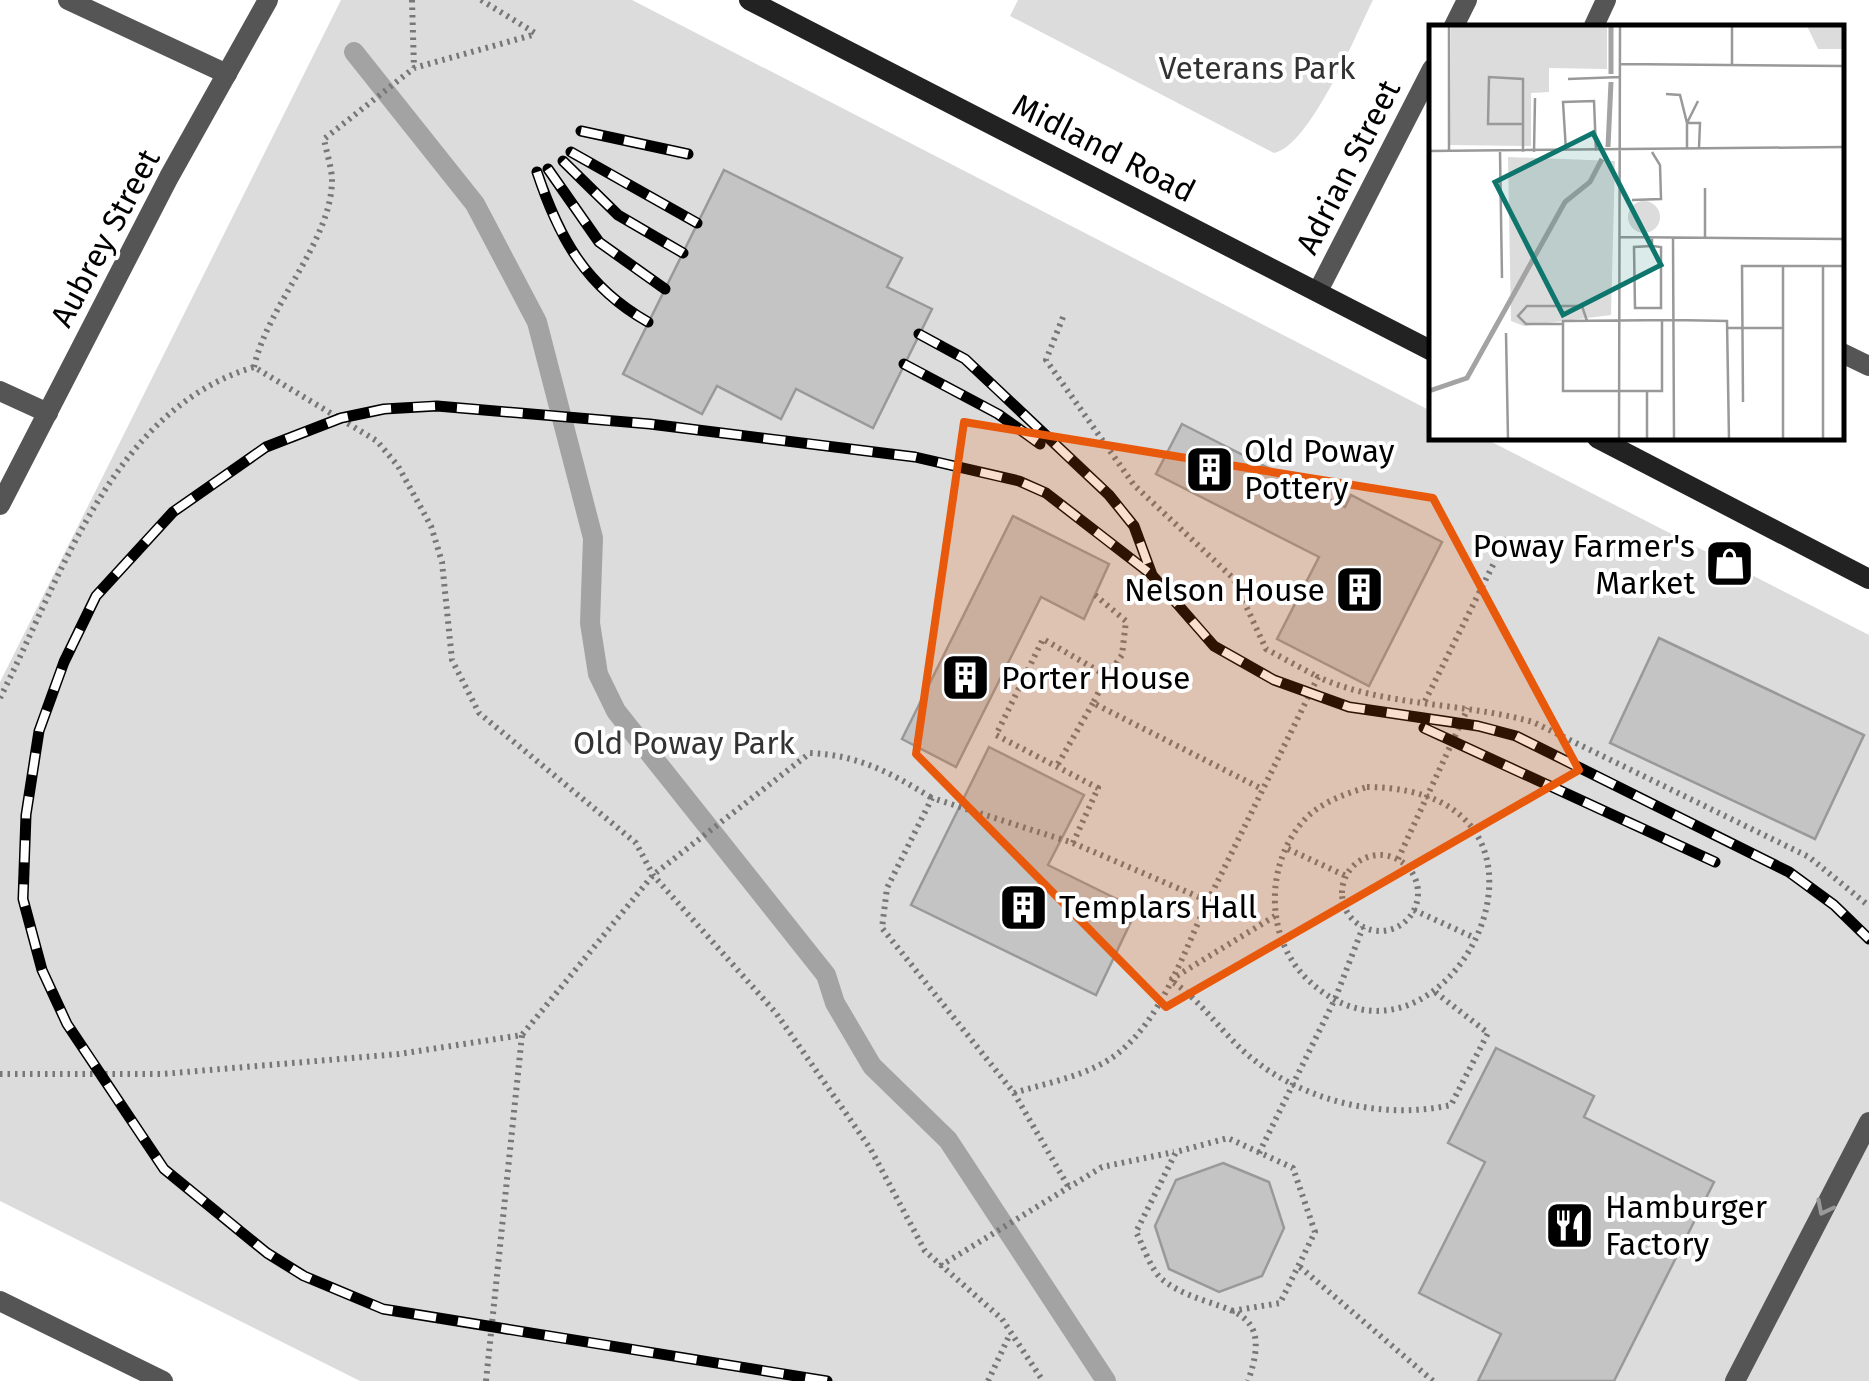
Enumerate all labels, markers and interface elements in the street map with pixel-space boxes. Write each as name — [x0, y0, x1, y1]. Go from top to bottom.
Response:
inset map — [1429, 25, 1844, 440]
park label: Veterans Park — [1159, 49, 1356, 87]
street label: Adrian Street — [1288, 73, 1408, 260]
street label: Midland Road — [1006, 86, 1202, 210]
street label: Aubrey Street — [42, 142, 168, 333]
place label: Old Poway Pottery — [1244, 432, 1395, 507]
building icon: Old Poway Pottery — [1183, 443, 1235, 495]
place label: Poway Farmer's Market — [1472, 527, 1695, 602]
shop icon: Poway Farmer's Market — [1704, 538, 1756, 590]
building icon: Nelson House — [1334, 564, 1386, 616]
place label: Nelson House — [1124, 571, 1325, 609]
building icon: Porter House — [940, 652, 992, 704]
place label: Porter House — [1001, 659, 1190, 697]
park label: Old Poway Park — [573, 724, 796, 762]
building icon: Templars Hall — [998, 881, 1050, 933]
place label: Templars Hall — [1059, 888, 1257, 926]
place label: Hamburger Factory — [1605, 1188, 1768, 1263]
one-way arrow — [1817, 1198, 1836, 1216]
restaurant icon: Hamburger Factory — [1544, 1199, 1596, 1251]

